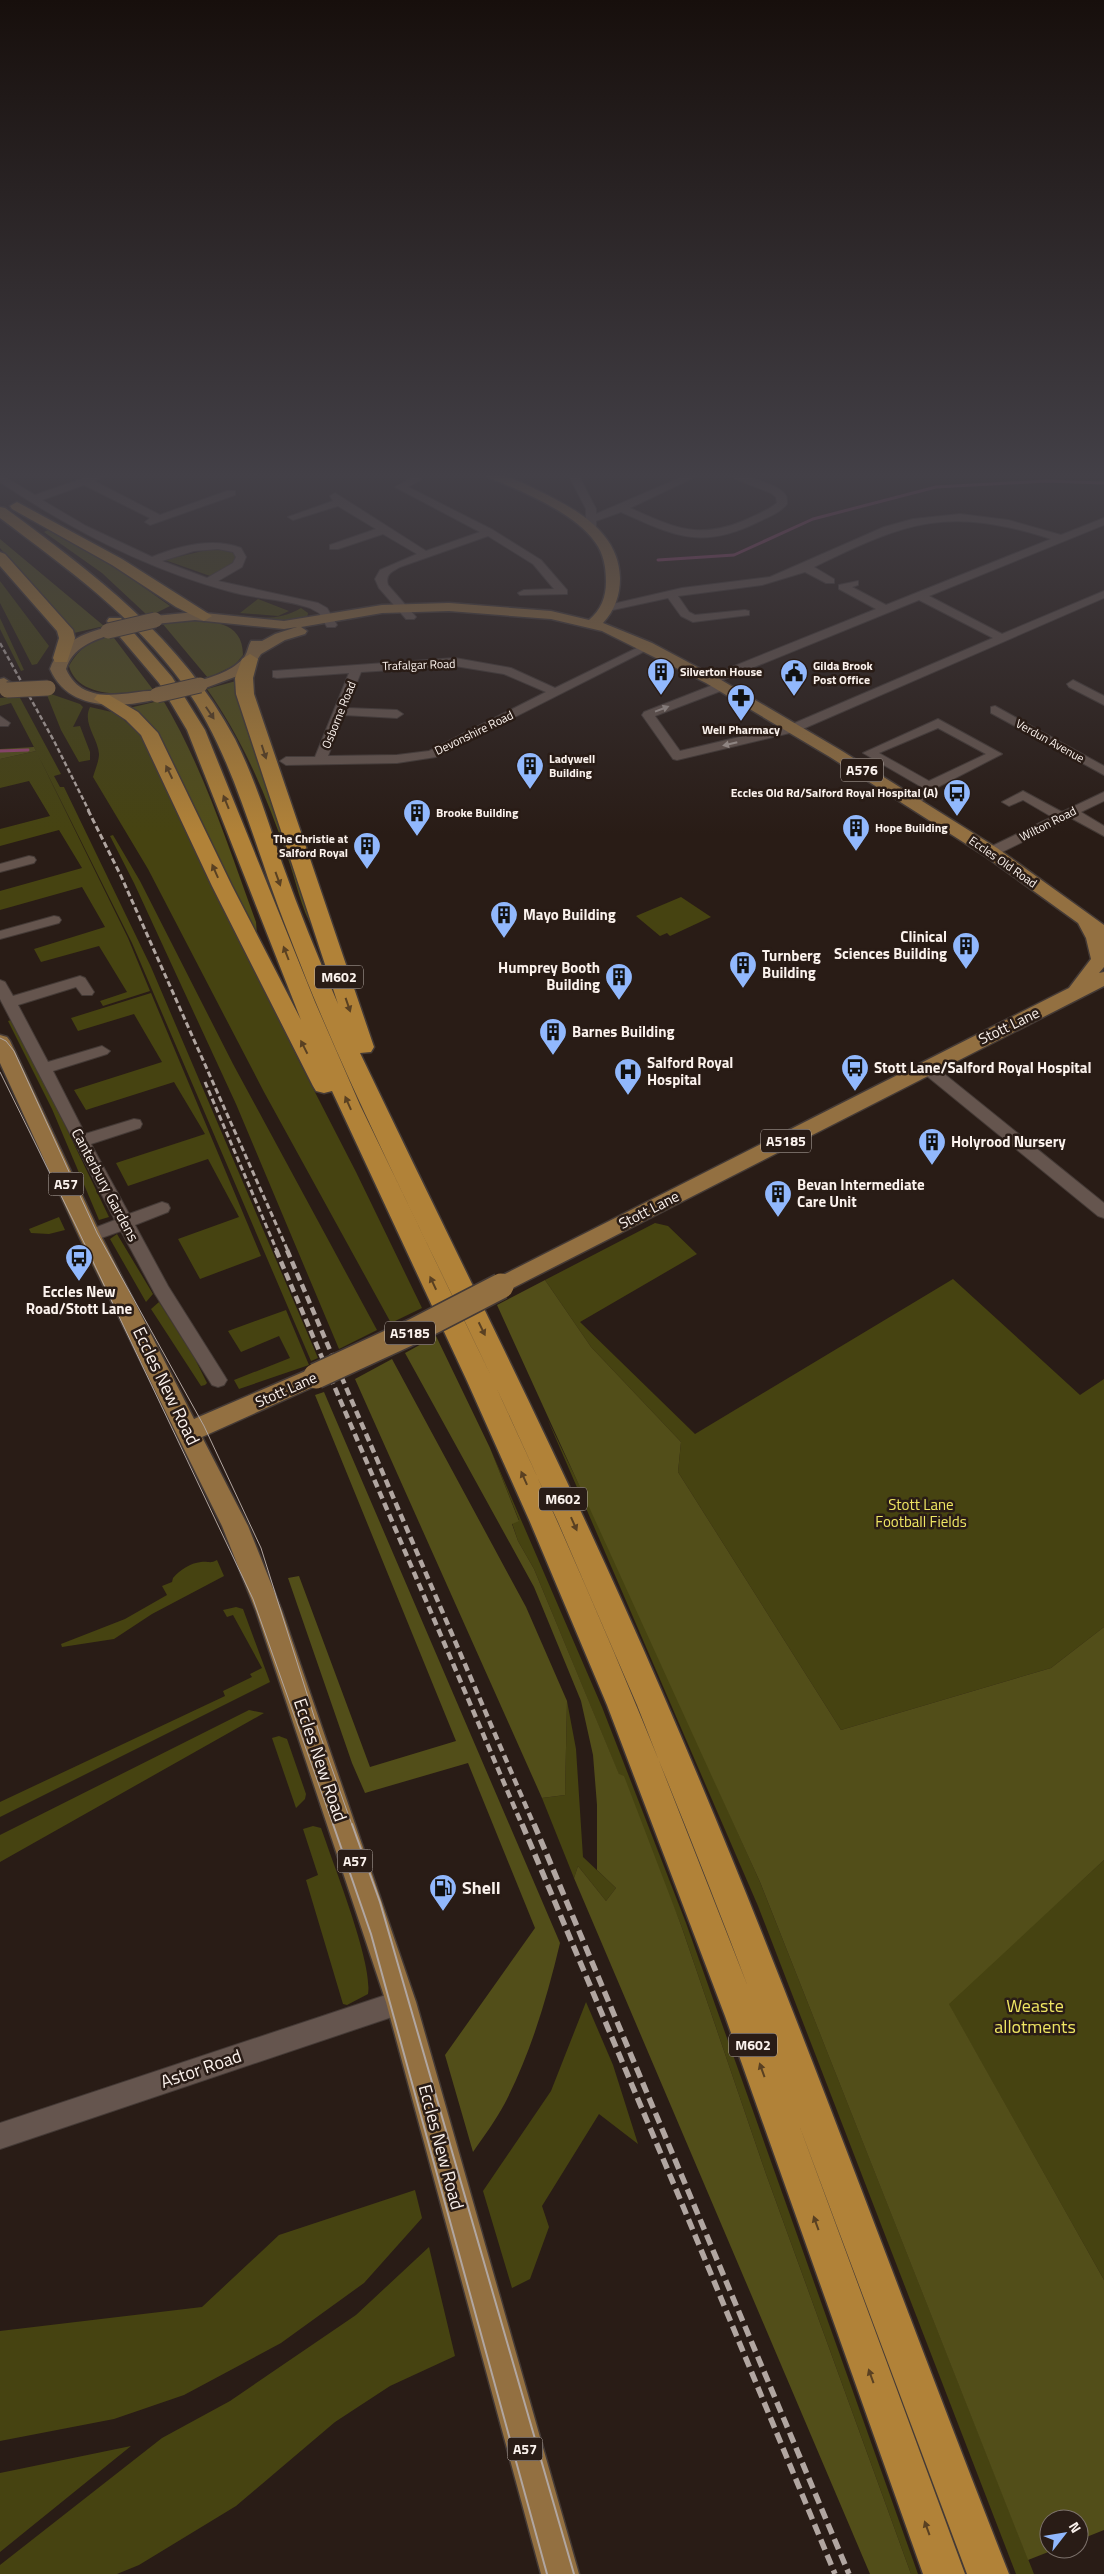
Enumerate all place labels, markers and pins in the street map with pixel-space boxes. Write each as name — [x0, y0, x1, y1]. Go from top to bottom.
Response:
place label: Gilda Brook Post Office — [813, 656, 874, 689]
building icon: Silverton House — [646, 657, 676, 696]
public building icon: Gilda Brook Post Office — [779, 658, 809, 697]
place label: Silverton House — [680, 662, 762, 681]
pharmacy icon: Well Pharmacy — [726, 683, 756, 722]
place label: Well Pharmacy — [702, 720, 780, 739]
place label: Ladywell Building — [549, 749, 595, 782]
building icon: Ladywell Building — [515, 751, 545, 790]
bus stop icon: Eccles Old Rd/Salford Royal Hospital (A) — [942, 778, 972, 817]
place label: Eccles Old Rd/Salford Royal Hospital (A) — [731, 783, 938, 802]
building icon: Brooke Building — [402, 798, 432, 837]
place label: Brooke Building — [436, 803, 519, 822]
building icon: Hope Building — [841, 813, 871, 852]
place label: Hope Building — [875, 818, 948, 837]
place label: The Christie at Salford Royal — [273, 829, 349, 862]
building icon: The Christie at Salford Royal — [352, 831, 382, 870]
building icon: Mayo Building — [489, 900, 519, 939]
place label: Mayo Building — [523, 903, 616, 926]
place label: Clinical Sciences Building — [834, 925, 947, 965]
building icon: Clinical Sciences Building — [951, 931, 981, 970]
place label: Turnberg Building — [762, 944, 821, 984]
building icon: Turnberg Building — [728, 950, 758, 989]
place label: Humprey Booth Building — [498, 956, 600, 996]
building icon: Humprey Booth Building — [604, 962, 634, 1001]
building icon: Barnes Building — [538, 1017, 568, 1056]
place label: Barnes Building — [572, 1020, 674, 1043]
place label: Salford Royal Hospital — [647, 1051, 733, 1091]
bus stop icon: Stott Lane/Salford Royal Hospital — [840, 1053, 870, 1092]
place label: Stott Lane/Salford Royal Hospital — [874, 1056, 1091, 1079]
hospital icon: Salford Royal Hospital — [613, 1057, 643, 1096]
building icon: Holyrood Nursery — [917, 1127, 947, 1166]
place label: Holyrood Nursery — [951, 1130, 1066, 1153]
place label: Bevan Intermediate Care Unit — [797, 1173, 925, 1213]
building icon: Bevan Intermediate Care Unit — [763, 1179, 793, 1218]
bus stop icon: Eccles New Road/Stott Lane — [64, 1243, 94, 1282]
place label: Eccles New Road/Stott Lane — [26, 1280, 133, 1320]
fuel station icon: Shell — [428, 1873, 458, 1912]
place label: Shell — [462, 1874, 501, 1901]

